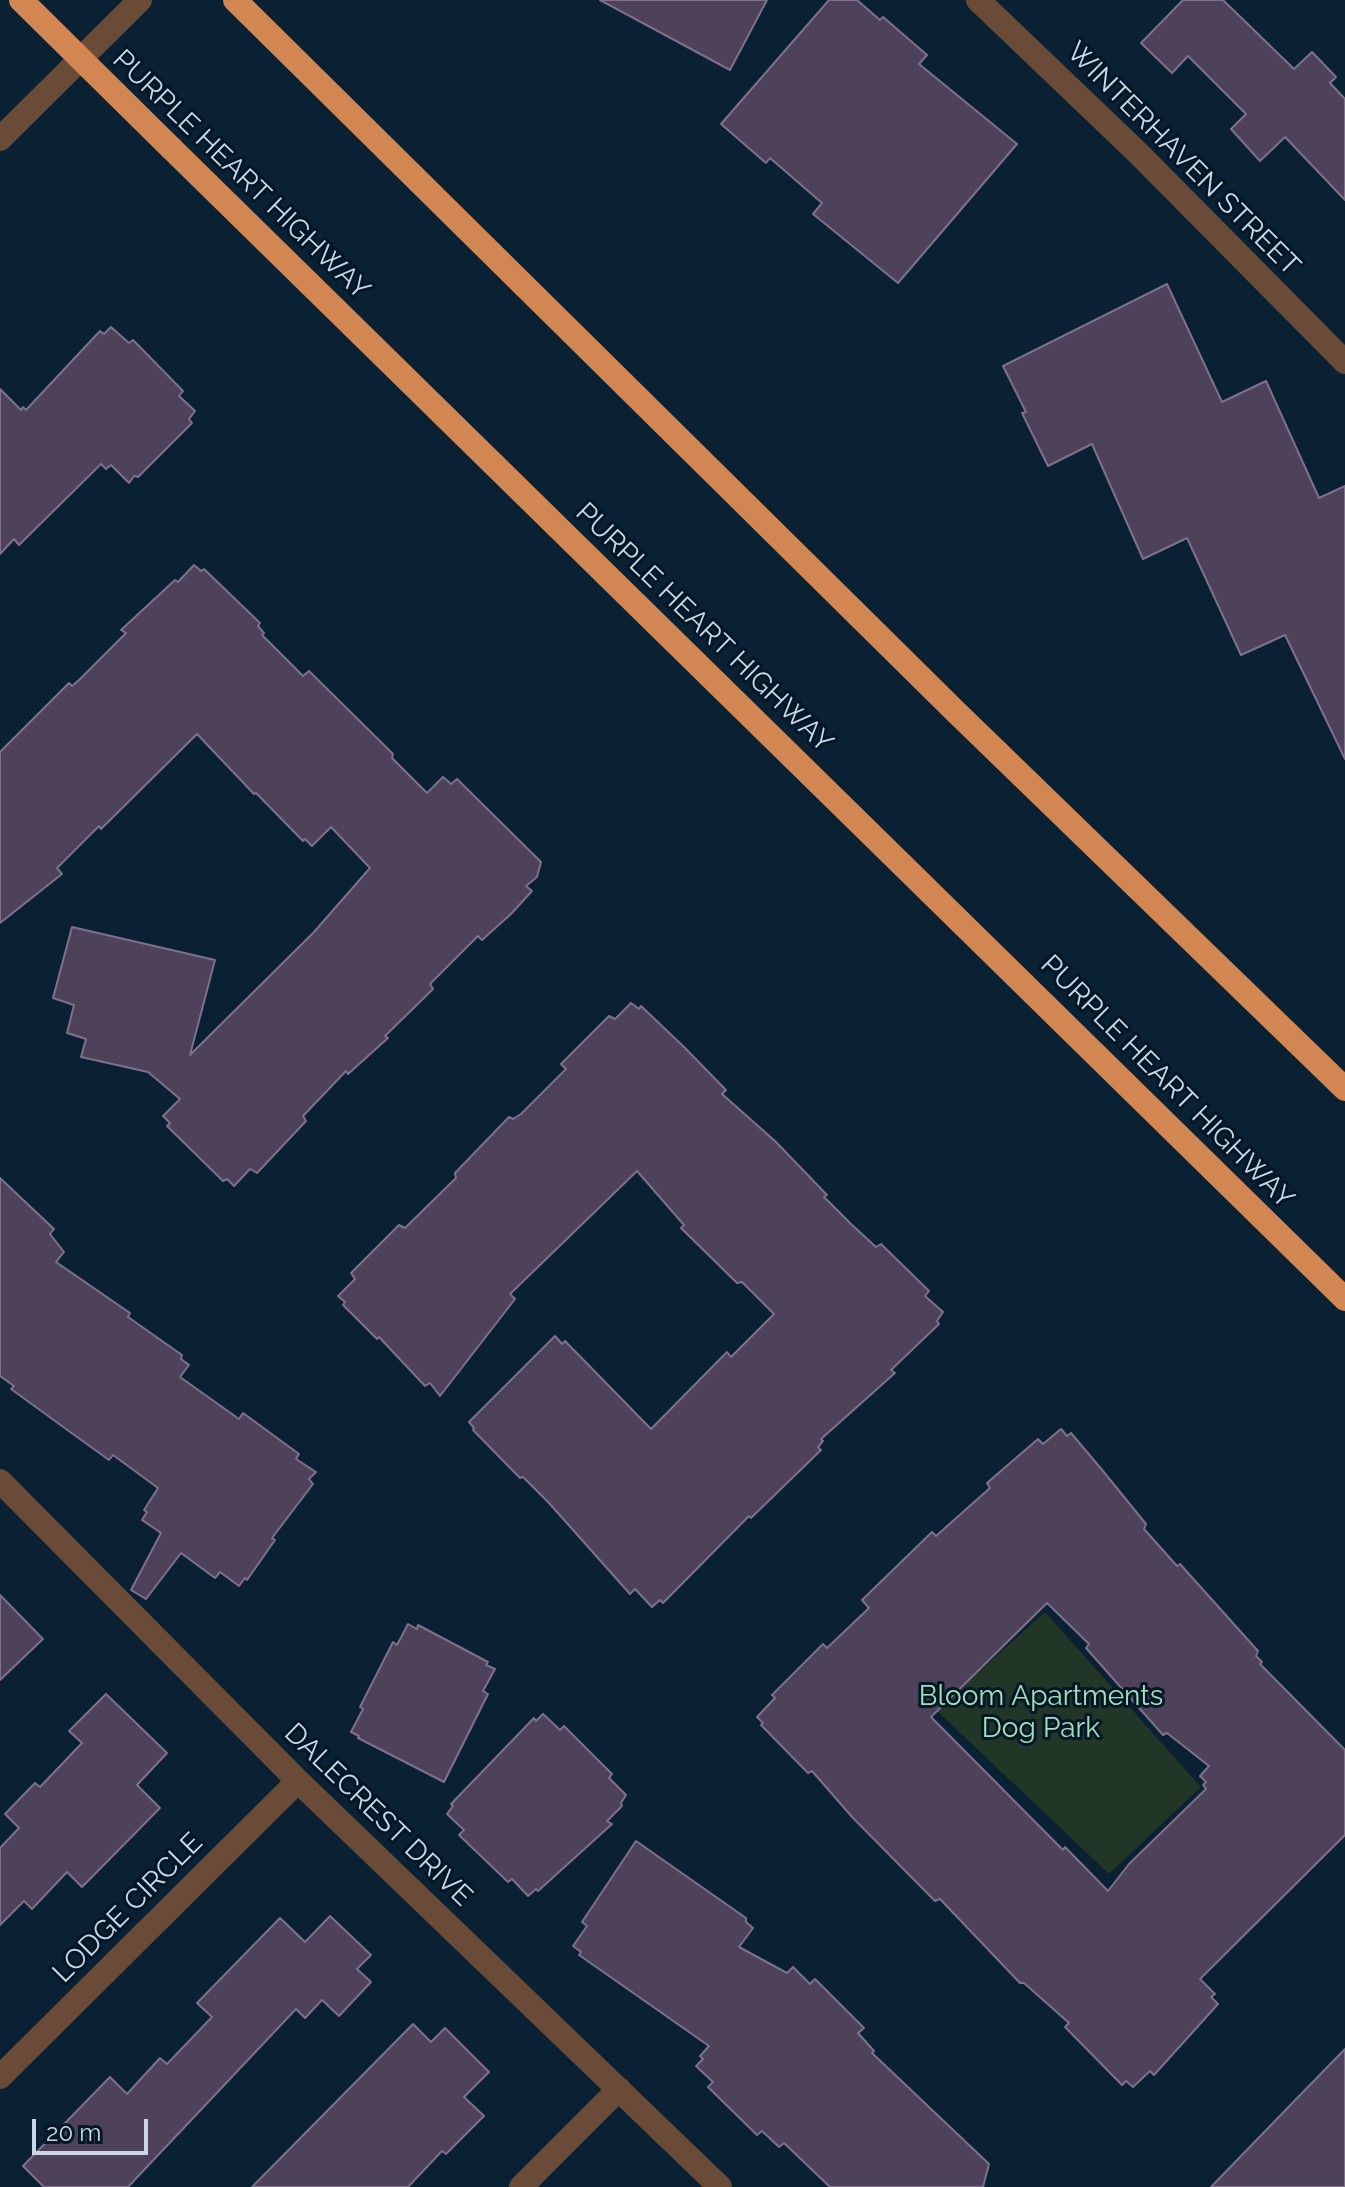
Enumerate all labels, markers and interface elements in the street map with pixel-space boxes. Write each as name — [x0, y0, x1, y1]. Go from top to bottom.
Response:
street label: WINTERHAVEN STREET — [1059, 35, 1307, 283]
street label: PURPLE HEART HIGHWAY — [105, 43, 377, 307]
street label: PURPLE HEART HIGHWAY — [568, 496, 840, 760]
street label: PURPLE HEART HIGHWAY — [1033, 948, 1301, 1216]
park label: Bloom Apartments Dog Park — [919, 1680, 1163, 1746]
street label: DALECREST DRIVE — [277, 1717, 479, 1913]
street label: LODGE CIRCLE — [46, 1826, 210, 1990]
scale bar — [36, 2103, 152, 2153]
text: 20 m — [46, 2118, 101, 2147]

